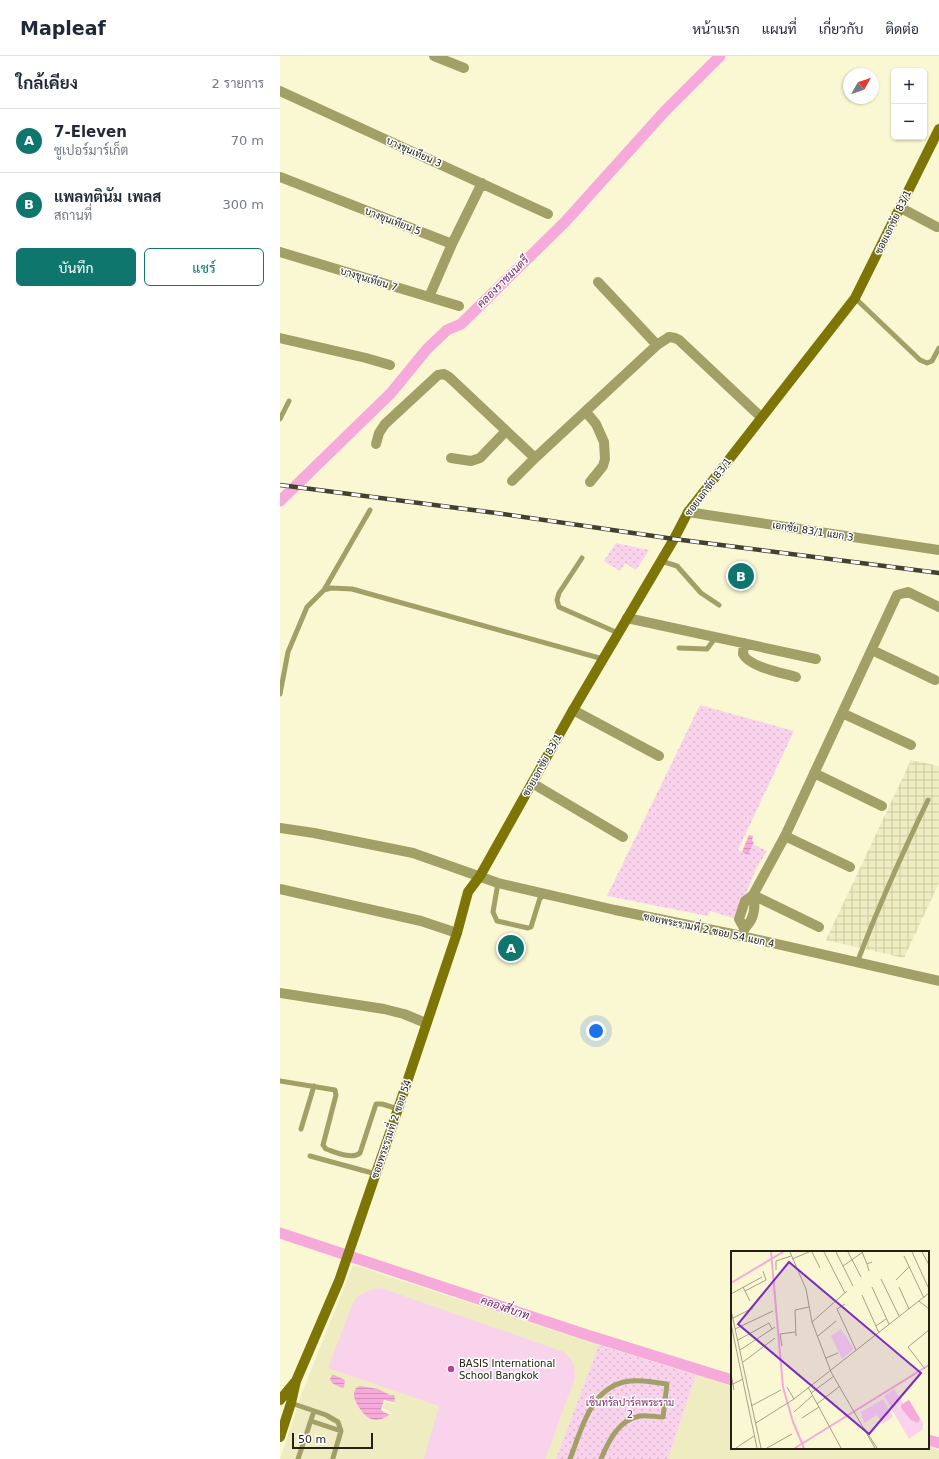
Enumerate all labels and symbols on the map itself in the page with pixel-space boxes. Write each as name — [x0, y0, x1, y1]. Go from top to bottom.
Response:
north arrow — [843, 68, 879, 104]
street label: บางขุนเทียน 3 — [384, 134, 444, 171]
street label: ซอยเอกชัย 83/1 — [872, 188, 913, 256]
street label: บางขุนเทียน 5 — [363, 204, 423, 239]
water label: คลองราชมนตรี — [473, 251, 532, 310]
street label: บางขุนเทียน 7 — [338, 264, 399, 295]
street label: ซอยเอกชัย 83/1 — [682, 455, 733, 518]
street label: เอกชัย 83/1 แยก 3 — [772, 518, 855, 543]
pin: B — [728, 561, 754, 591]
street label: ซอยเอกชัย 83/1 — [519, 731, 564, 798]
street label: ซอยพระรามที่ 2 ซอย 54 แยก 4 — [642, 908, 776, 949]
pin: A — [498, 933, 524, 963]
your location — [586, 1021, 606, 1041]
street label: ซอยพระรามที่ 2 ซอย 54 — [366, 1077, 413, 1180]
inset map — [731, 1251, 929, 1449]
water label: คลองสี่บาท — [479, 1289, 533, 1322]
place label: BASIS International School Bangkok — [459, 1358, 555, 1381]
marker: BASIS International School Bangkok — [446, 1364, 456, 1374]
park label: เซ็นทรัลปาร์คพระราม 2 — [586, 1395, 674, 1420]
scale bar — [292, 1431, 373, 1450]

